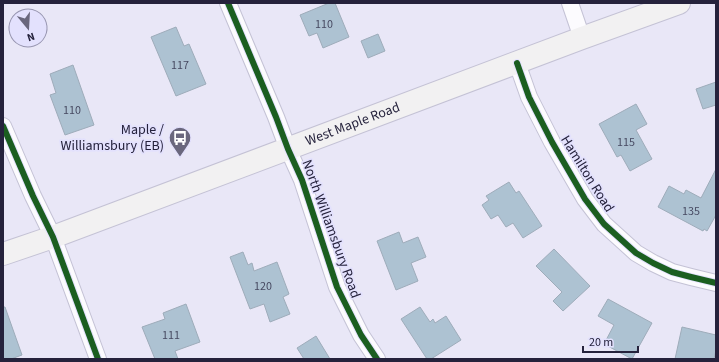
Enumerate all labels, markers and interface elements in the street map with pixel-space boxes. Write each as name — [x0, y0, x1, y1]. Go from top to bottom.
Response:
north arrow — [8, 8, 48, 48]
house number: 110 — [315, 16, 333, 33]
text: N — [25, 29, 37, 45]
house number: 117 — [171, 57, 189, 74]
street label: West Maple Road — [303, 97, 403, 151]
house number: 110 — [63, 102, 81, 119]
place label: Maple / Williamsbury (EB) — [60, 120, 164, 156]
bus stop icon: Maple / Williamsbury (EB) — [167, 125, 193, 158]
street label: Hamilton Road — [555, 132, 619, 216]
house number: 115 — [617, 134, 635, 151]
street label: North Williamsbury Road — [297, 157, 365, 301]
house number: 135 — [682, 203, 700, 220]
house number: 120 — [254, 278, 272, 295]
house number: 111 — [162, 327, 180, 344]
scale bar — [583, 328, 638, 354]
text: 20 m — [589, 334, 613, 351]

